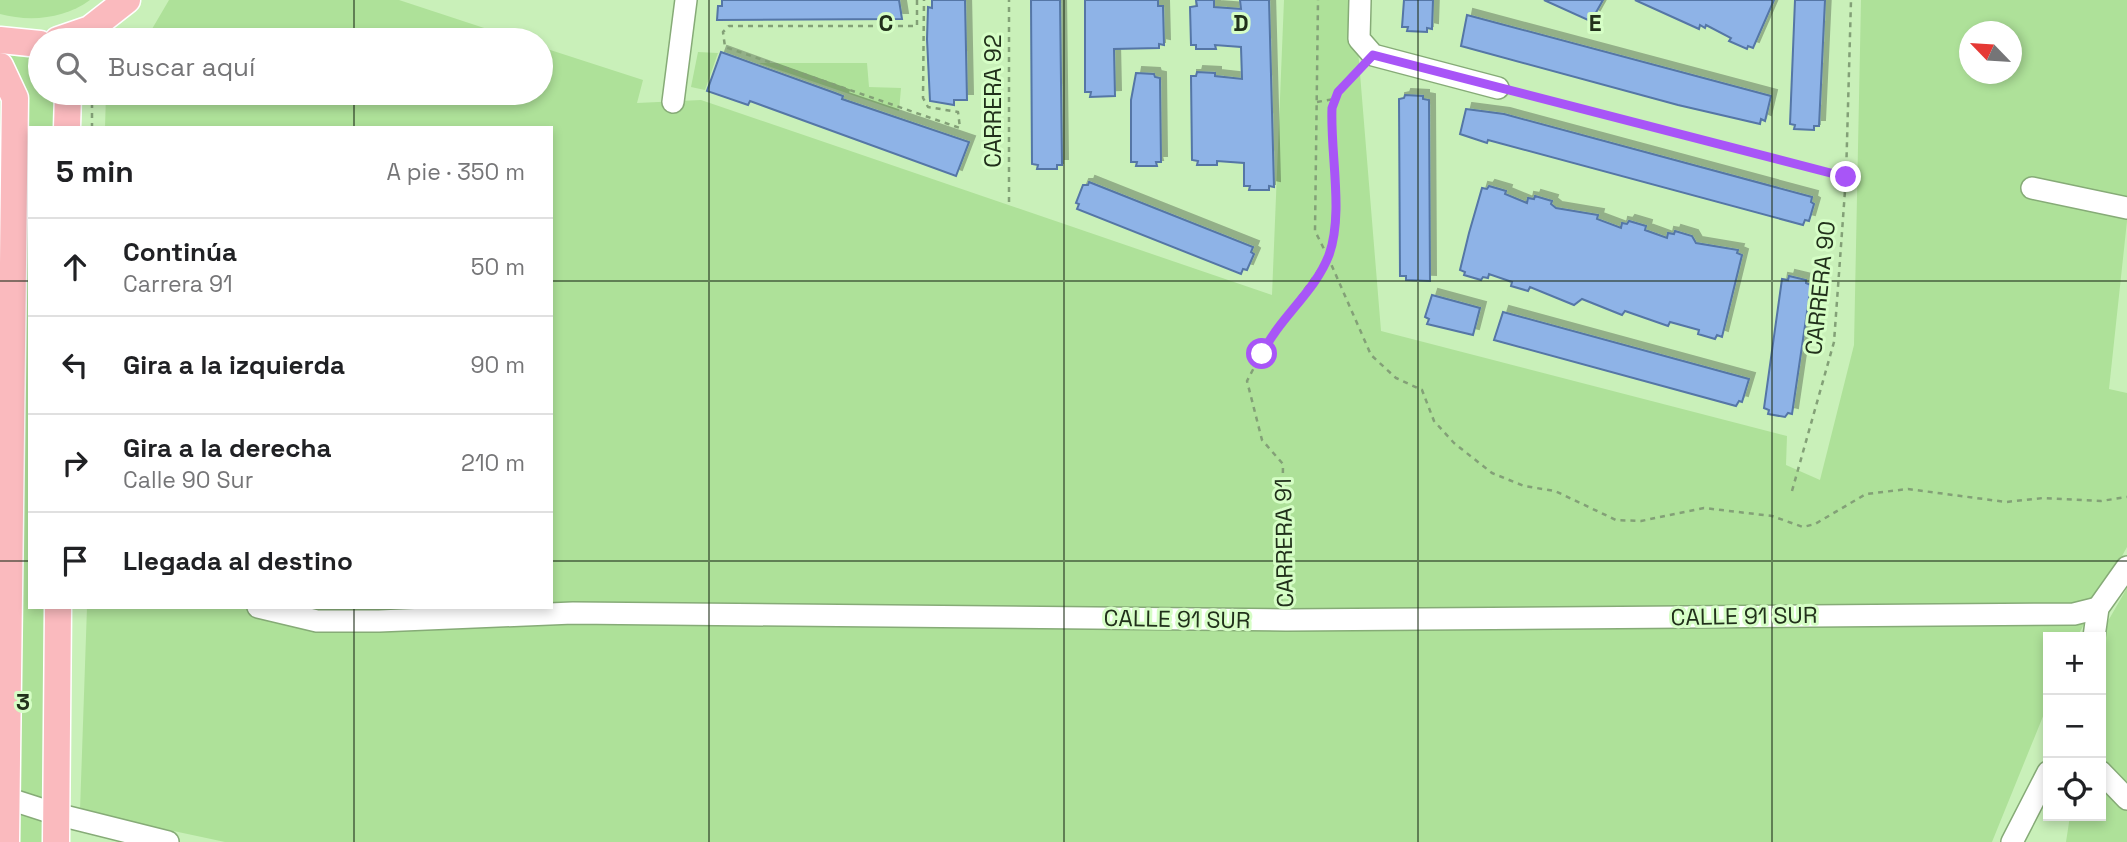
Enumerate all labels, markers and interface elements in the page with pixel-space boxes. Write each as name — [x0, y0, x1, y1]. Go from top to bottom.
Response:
text: C — [879, 8, 893, 38]
text: D — [1233, 8, 1249, 38]
text: E — [1589, 8, 1601, 38]
north arrow — [1959, 21, 2022, 84]
search box — [28, 28, 553, 105]
street label: CARRERA 92 — [978, 34, 1008, 168]
icon: search — [52, 48, 90, 86]
text: Buscar aquí — [108, 50, 255, 84]
text: 5 min — [56, 152, 134, 191]
text: A pie · 350 m — [387, 157, 525, 187]
route end — [1830, 161, 1861, 192]
street label: CARRERA 90 — [1798, 220, 1842, 356]
text: Continúa — [123, 235, 237, 269]
icon: ahead — [56, 248, 94, 286]
text: 50 m — [471, 252, 525, 282]
text: Carrera 91 — [123, 269, 233, 299]
route start — [1246, 338, 1277, 369]
icon: left — [56, 346, 94, 384]
text: Gira a la izquierda — [123, 348, 345, 382]
text: 90 m — [470, 350, 525, 380]
text: Gira a la derecha — [123, 431, 332, 465]
icon: right — [56, 444, 94, 482]
text: 210 m — [461, 448, 525, 478]
text: Calle 90 Sur — [123, 465, 253, 495]
street label: CARRERA 91 — [1268, 478, 1300, 608]
icon: arrive — [56, 542, 94, 580]
text: Llegada al destino — [123, 544, 353, 578]
street label: CALLE 91 SUR — [1670, 600, 1818, 632]
street label: CALLE 91 SUR — [1103, 603, 1251, 635]
map controls — [2043, 632, 2106, 821]
button: + — [2043, 632, 2106, 695]
text: 3 — [16, 687, 30, 717]
button: − — [2043, 695, 2106, 758]
button: locate — [2043, 758, 2106, 821]

